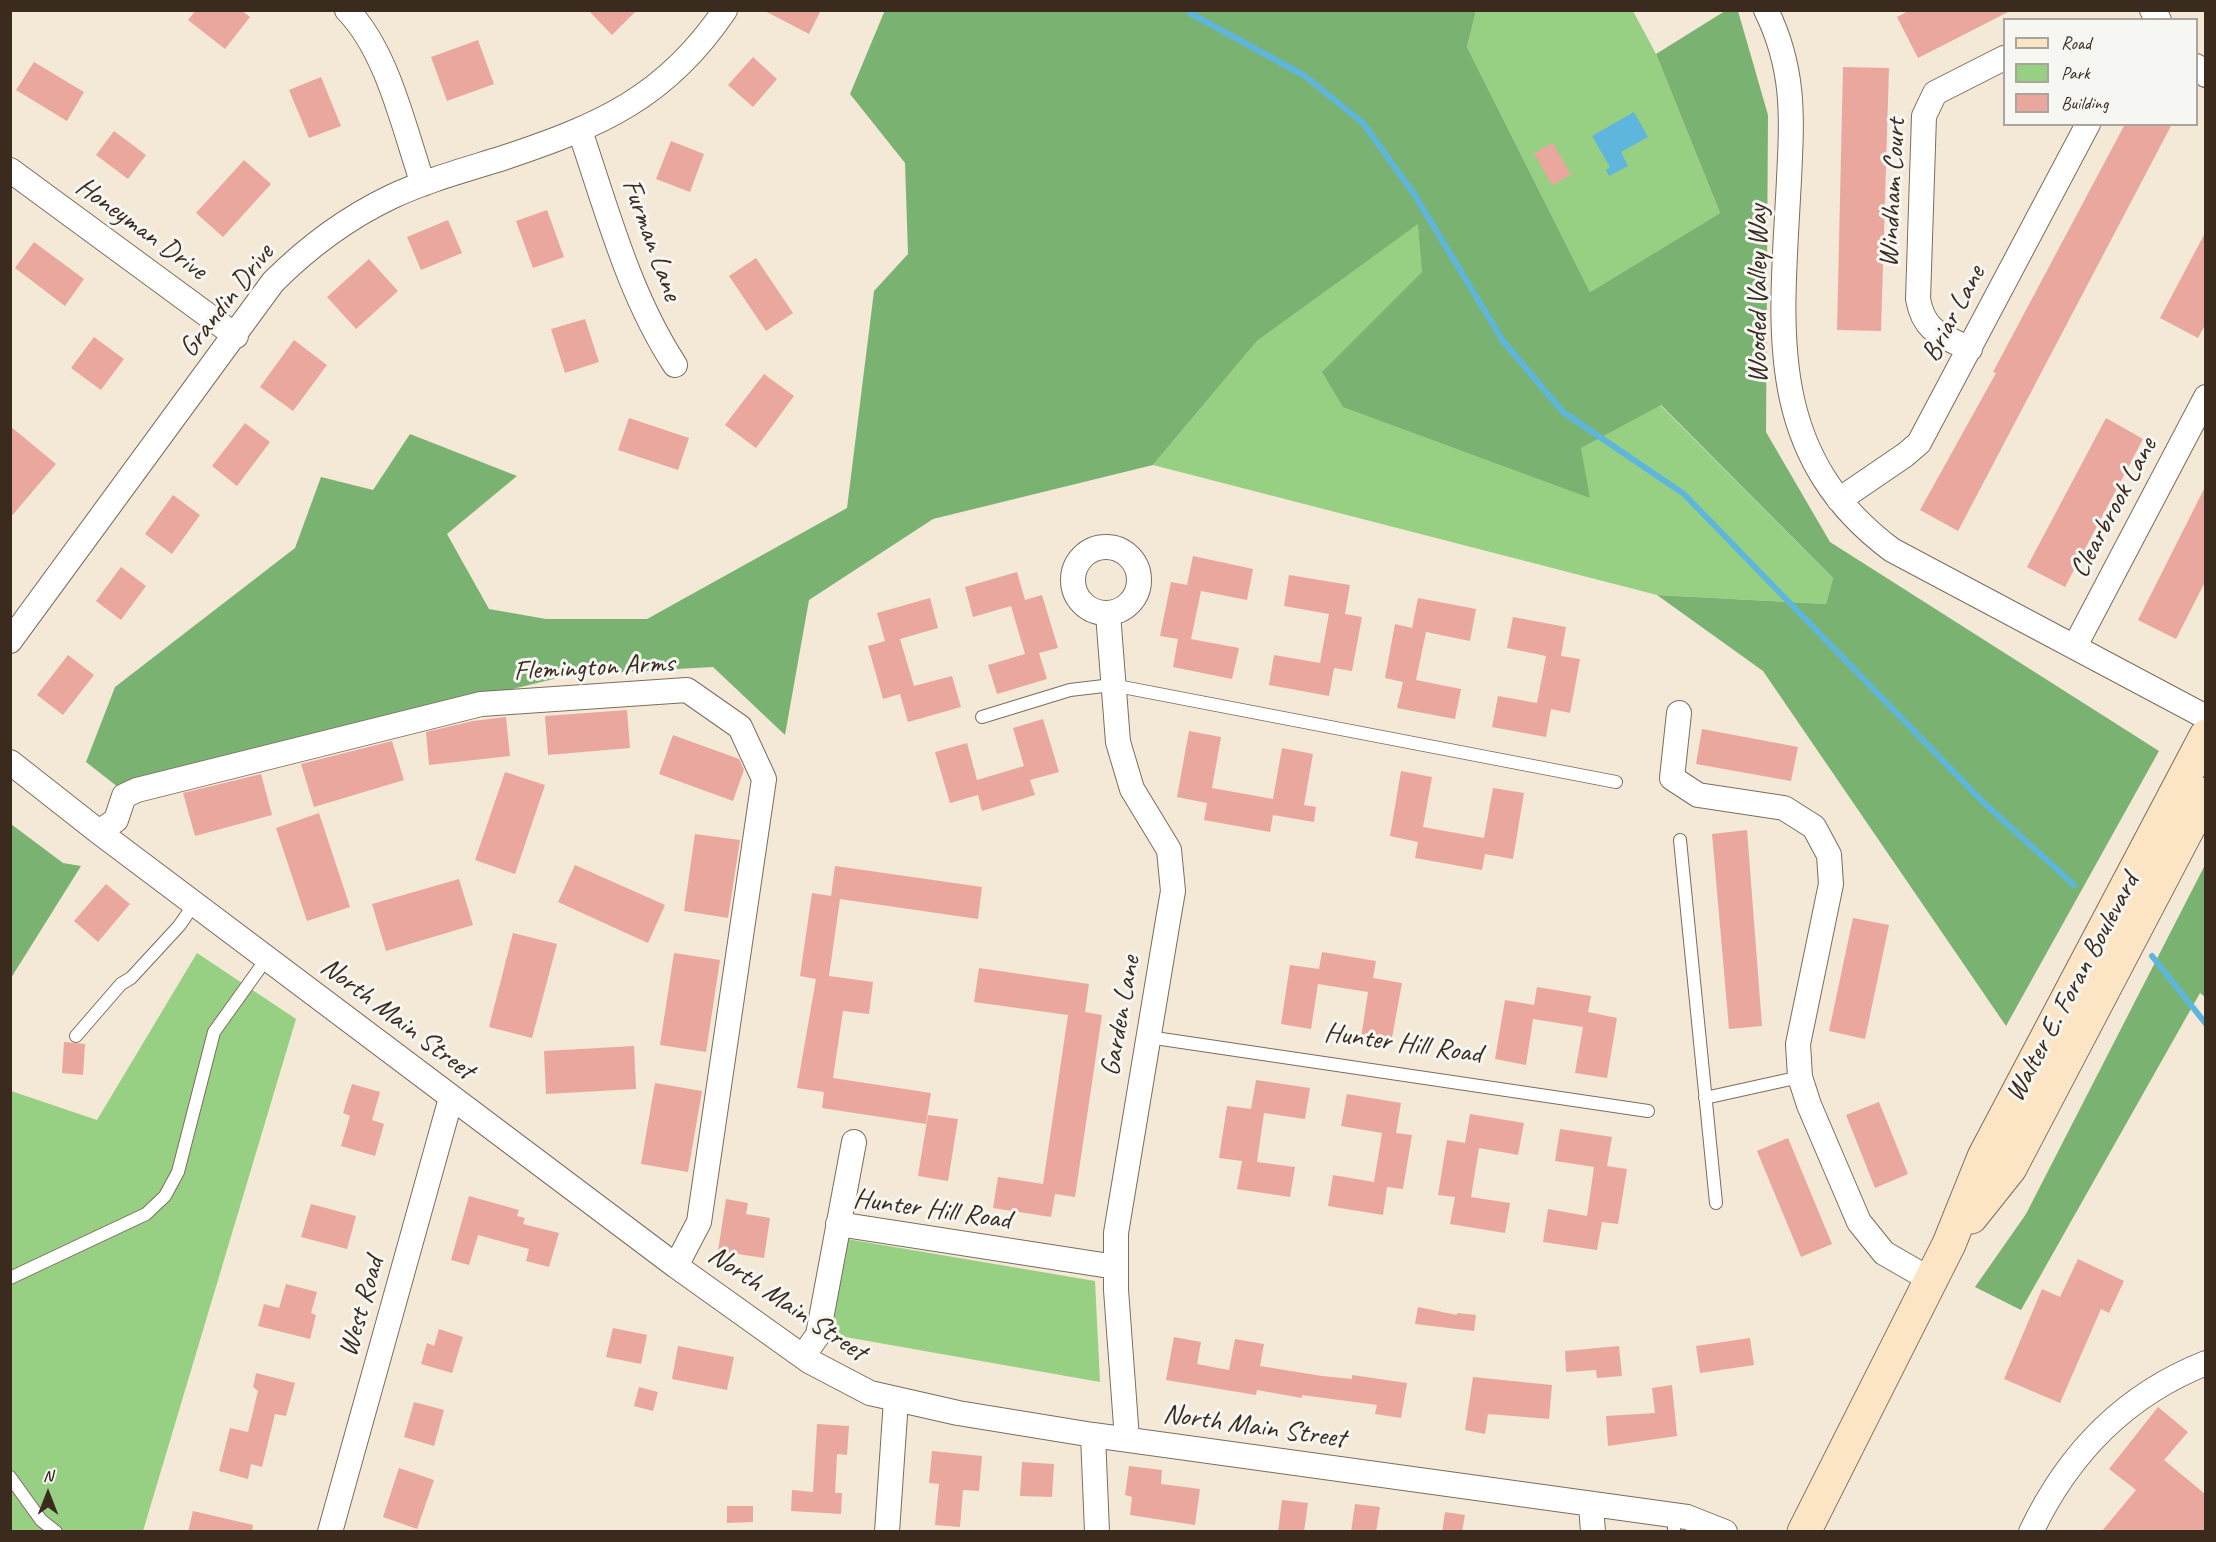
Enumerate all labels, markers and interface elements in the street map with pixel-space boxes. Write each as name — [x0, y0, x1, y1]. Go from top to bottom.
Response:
legend — [2003, 18, 2198, 126]
text: Road — [2061, 32, 2091, 54]
text: Park — [2061, 62, 2090, 84]
text: Building — [2061, 92, 2108, 114]
street label: Windham Court — [1872, 118, 1914, 268]
street label: Honeyman Drive — [69, 170, 213, 288]
street label: Furman Lane — [614, 175, 688, 305]
street label: Wooded Valley Way — [1742, 205, 1776, 383]
street label: Grandin Drive — [172, 238, 282, 364]
street label: Briar Lane — [1915, 260, 1993, 368]
street label: Clearbrook Lane — [2063, 432, 2165, 584]
street label: Flemington Arms — [513, 647, 675, 689]
street label: Walter E. Foran Boulevard — [1999, 868, 2147, 1108]
street label: North Main Street — [314, 950, 480, 1088]
street label: Garden Lane — [1094, 953, 1148, 1079]
street label: Hunter Hill Road — [1322, 1016, 1484, 1072]
street label: Hunter Hill Road — [851, 1182, 1013, 1238]
street label: North Main Street — [702, 1239, 872, 1369]
street label: West Road — [332, 1253, 392, 1361]
street label: North Main Street — [1161, 1398, 1347, 1456]
north arrow — [18, 1464, 78, 1524]
text: N — [43, 1466, 53, 1486]

